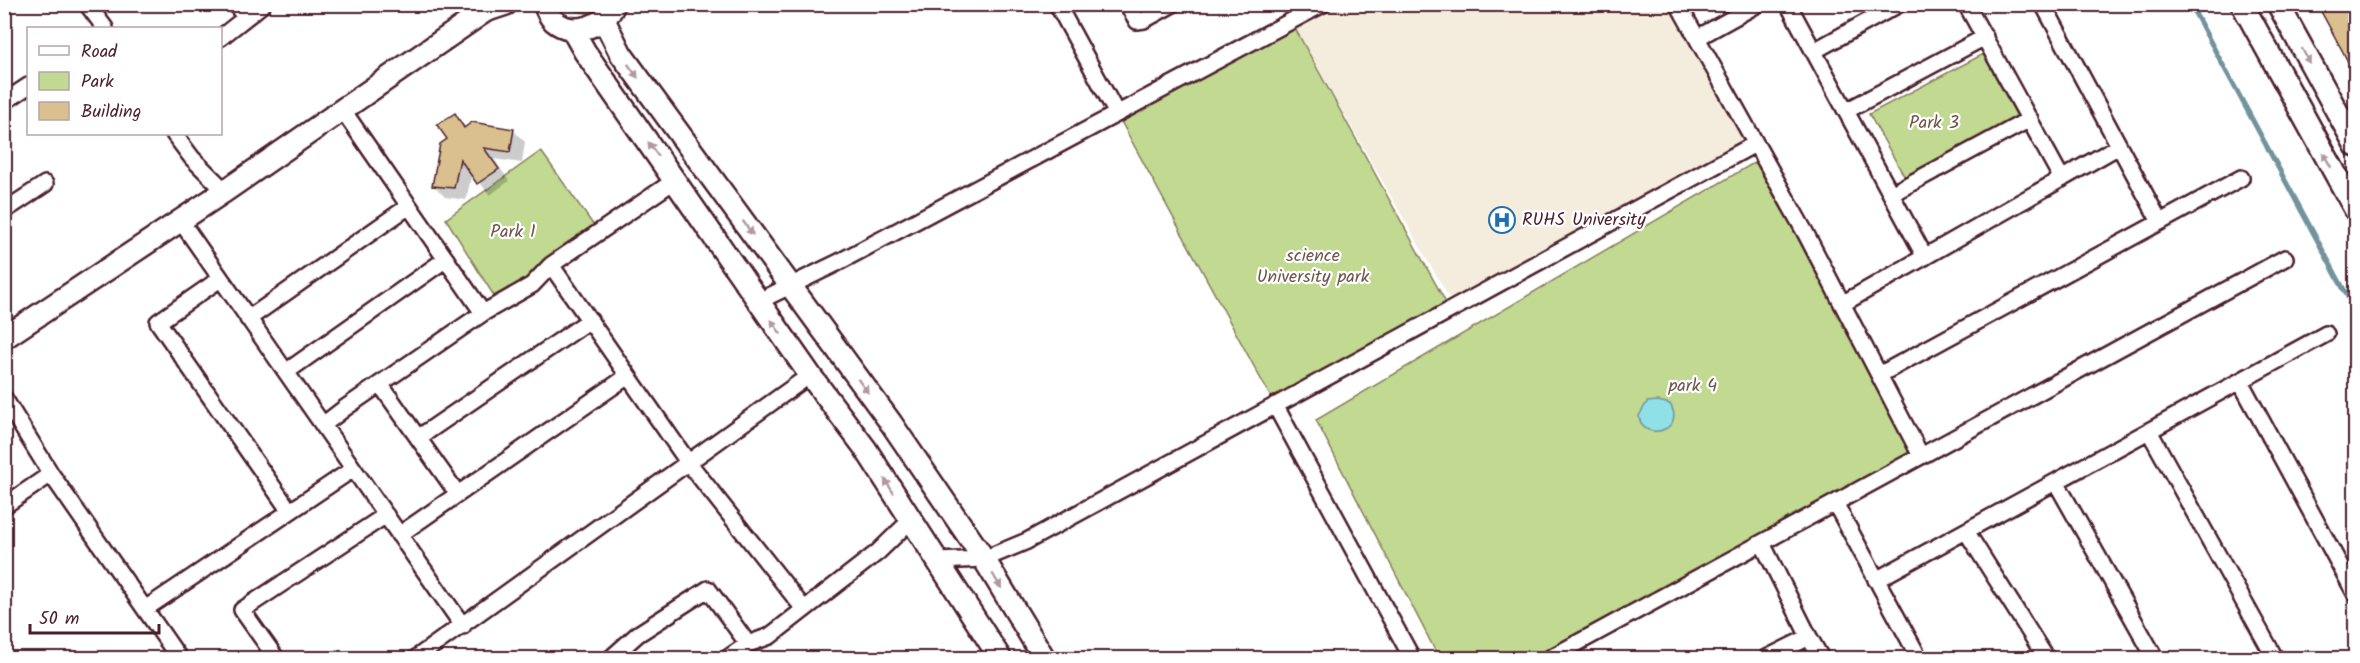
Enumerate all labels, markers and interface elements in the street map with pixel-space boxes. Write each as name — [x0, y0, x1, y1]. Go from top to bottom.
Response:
legend — [27, 27, 222, 135]
text: Road — [81, 38, 118, 67]
one-way arrow — [2301, 48, 2311, 65]
one-way arrow — [627, 62, 639, 78]
text: Park — [81, 68, 114, 97]
text: Building — [81, 98, 141, 127]
park label: Park 3 — [1909, 109, 1959, 138]
one-way arrow — [647, 142, 659, 158]
one-way arrow — [2322, 151, 2332, 168]
hospital icon: RUHS University — [1487, 205, 1517, 235]
place label: RUHS University — [1522, 206, 1646, 235]
park label: Park 1 — [490, 218, 536, 247]
one-way arrow — [742, 220, 754, 236]
park label: science University park — [1257, 242, 1370, 292]
one-way arrow — [770, 319, 782, 335]
park label: park 4 — [1668, 372, 1717, 401]
one-way arrow — [857, 377, 869, 393]
one-way arrow — [884, 478, 895, 494]
one-way arrow — [992, 573, 1003, 589]
scale bar — [30, 597, 159, 635]
text: 50 m — [39, 605, 79, 634]

